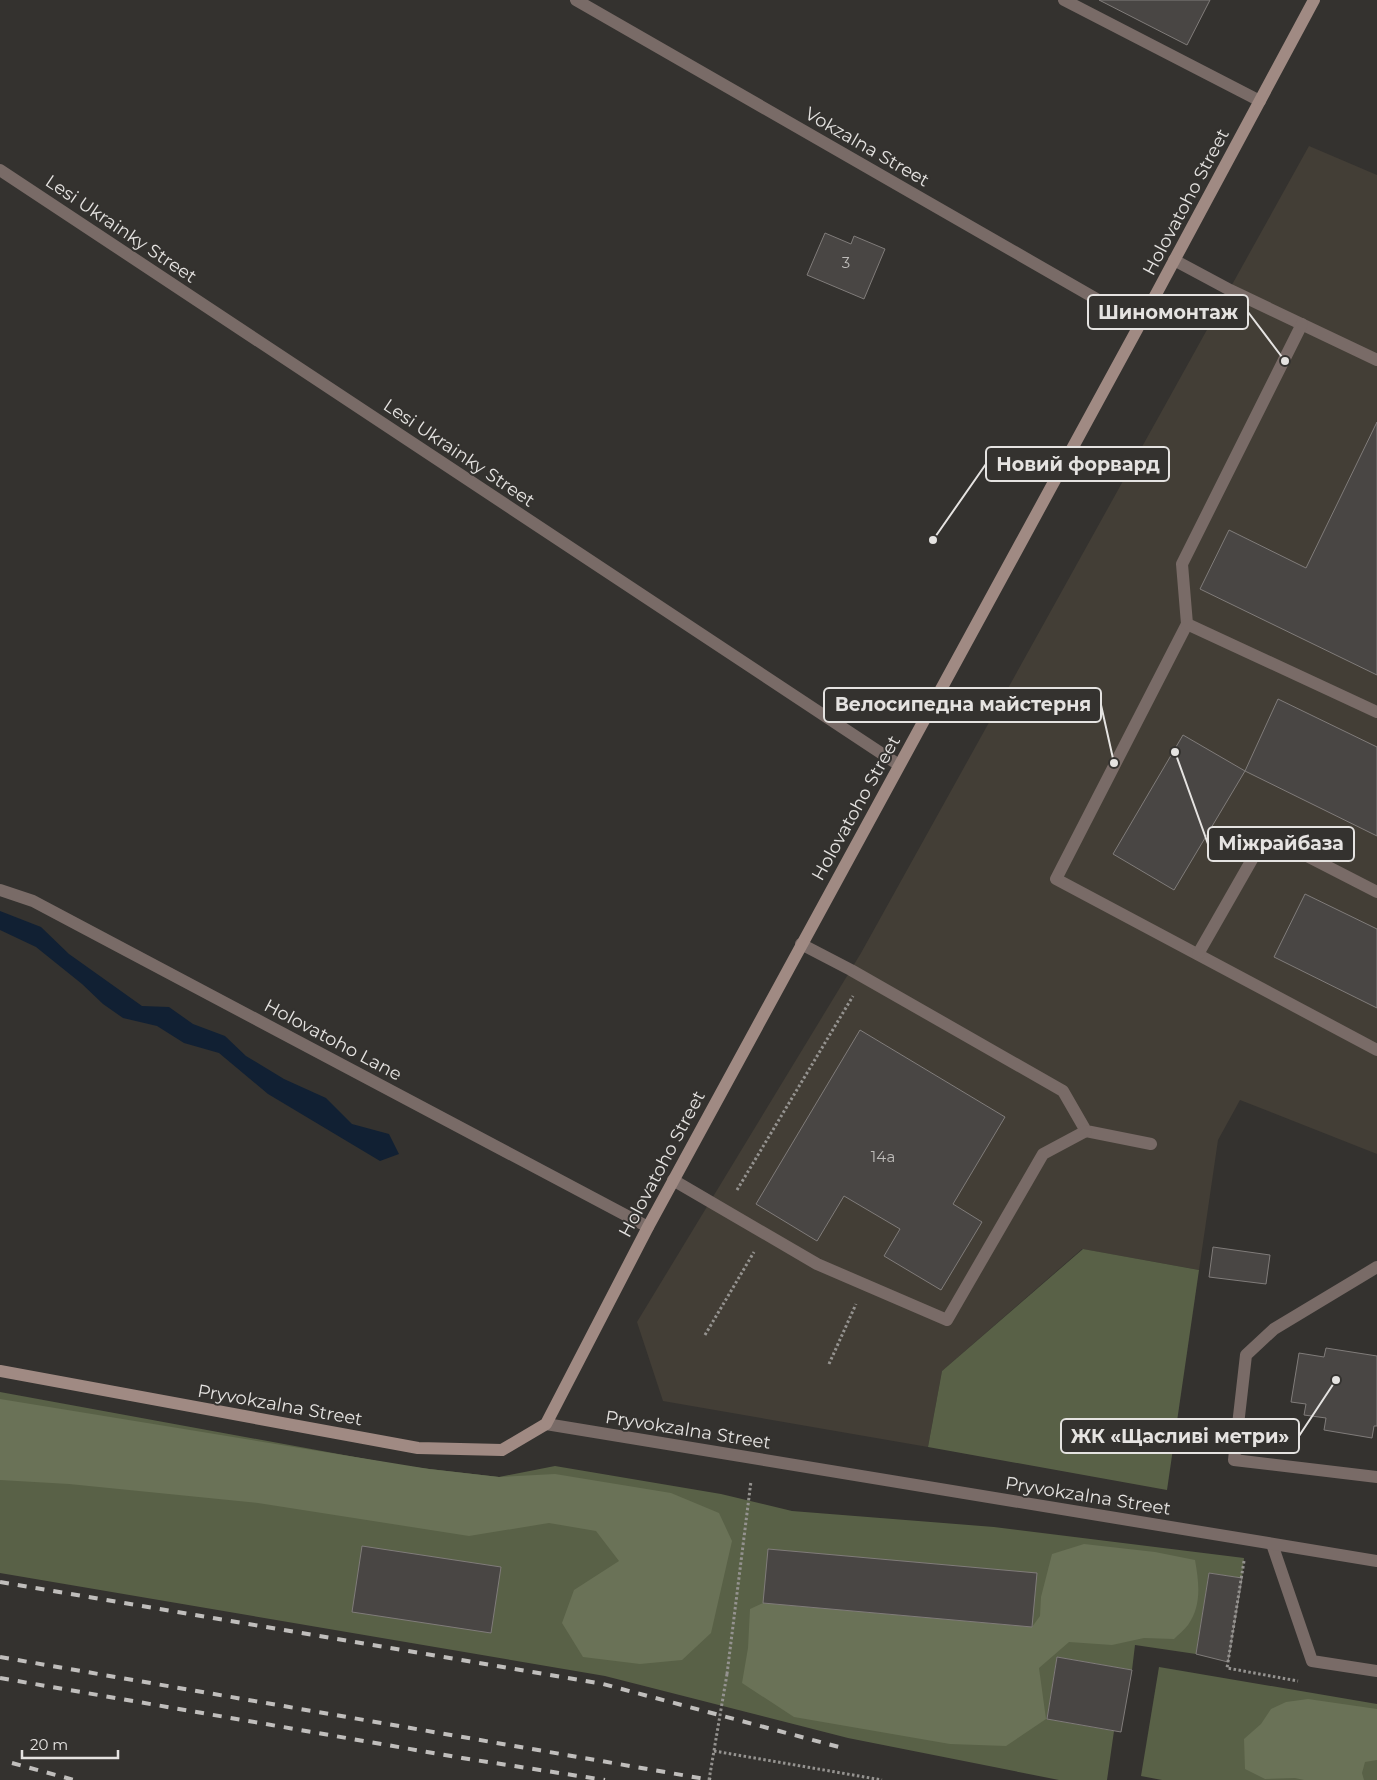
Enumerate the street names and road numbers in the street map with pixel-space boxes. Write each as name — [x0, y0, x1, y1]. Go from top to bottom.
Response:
street label: Vokzalna Street — [801, 102, 933, 192]
street label: Holovatoho Street — [1138, 125, 1234, 279]
street label: Lesi Ukrainky Street — [41, 170, 201, 288]
street label: Lesi Ukrainky Street — [379, 394, 539, 512]
street label: Holovatoho Street — [807, 732, 905, 884]
street label: Holovatoho Lane — [261, 994, 406, 1086]
street label: Holovatoho Street — [614, 1087, 710, 1241]
street label: Pryvokzalna Street — [196, 1380, 364, 1430]
street label: Pryvokzalna Street — [604, 1406, 772, 1454]
street label: Pryvokzalna Street — [1004, 1472, 1172, 1520]

